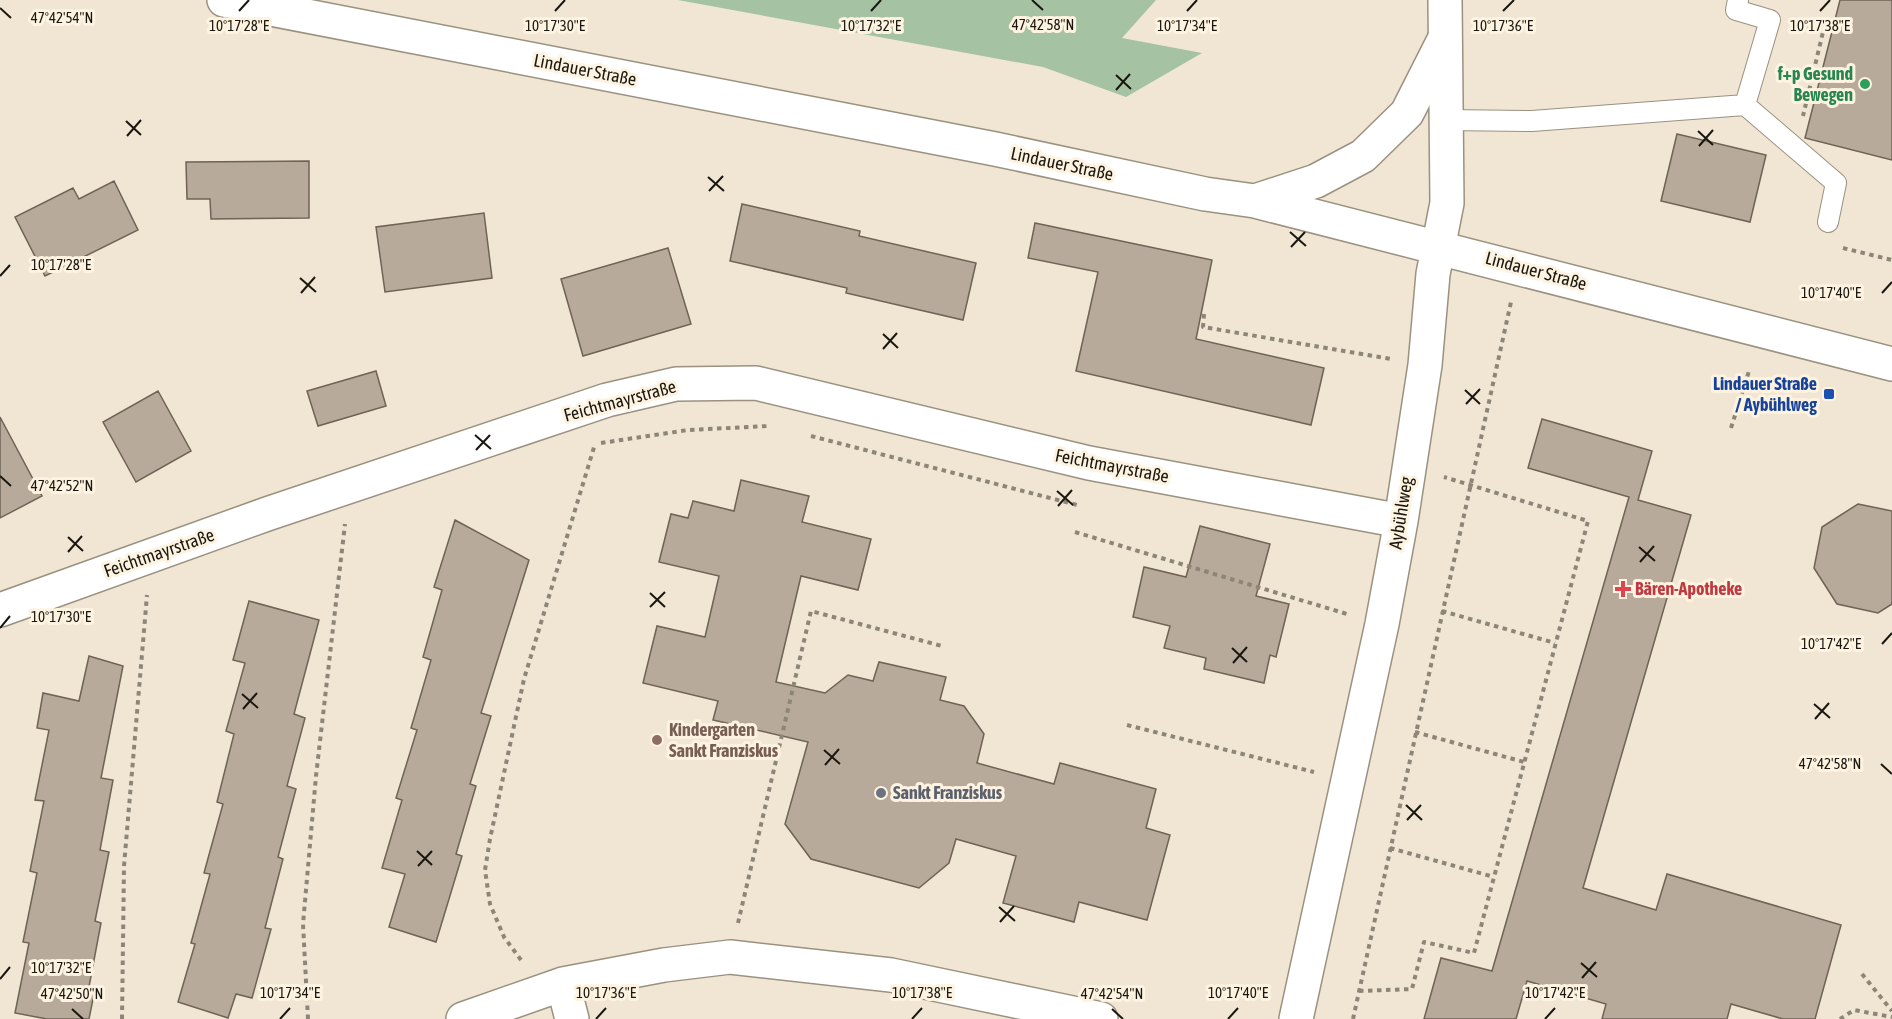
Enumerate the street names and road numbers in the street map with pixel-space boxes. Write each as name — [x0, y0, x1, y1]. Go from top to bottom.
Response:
street label: Lindauer Straße — [532, 49, 638, 90]
street label: Lindauer Straße — [1009, 142, 1115, 185]
street label: Lindauer Straße — [1483, 247, 1589, 294]
street label: Feichtmayrstraße — [561, 375, 678, 426]
street label: Feichtmayrstraße — [1053, 444, 1171, 487]
street label: Aybühlweg — [1384, 475, 1417, 551]
street label: Feichtmayrstraße — [101, 524, 217, 581]

